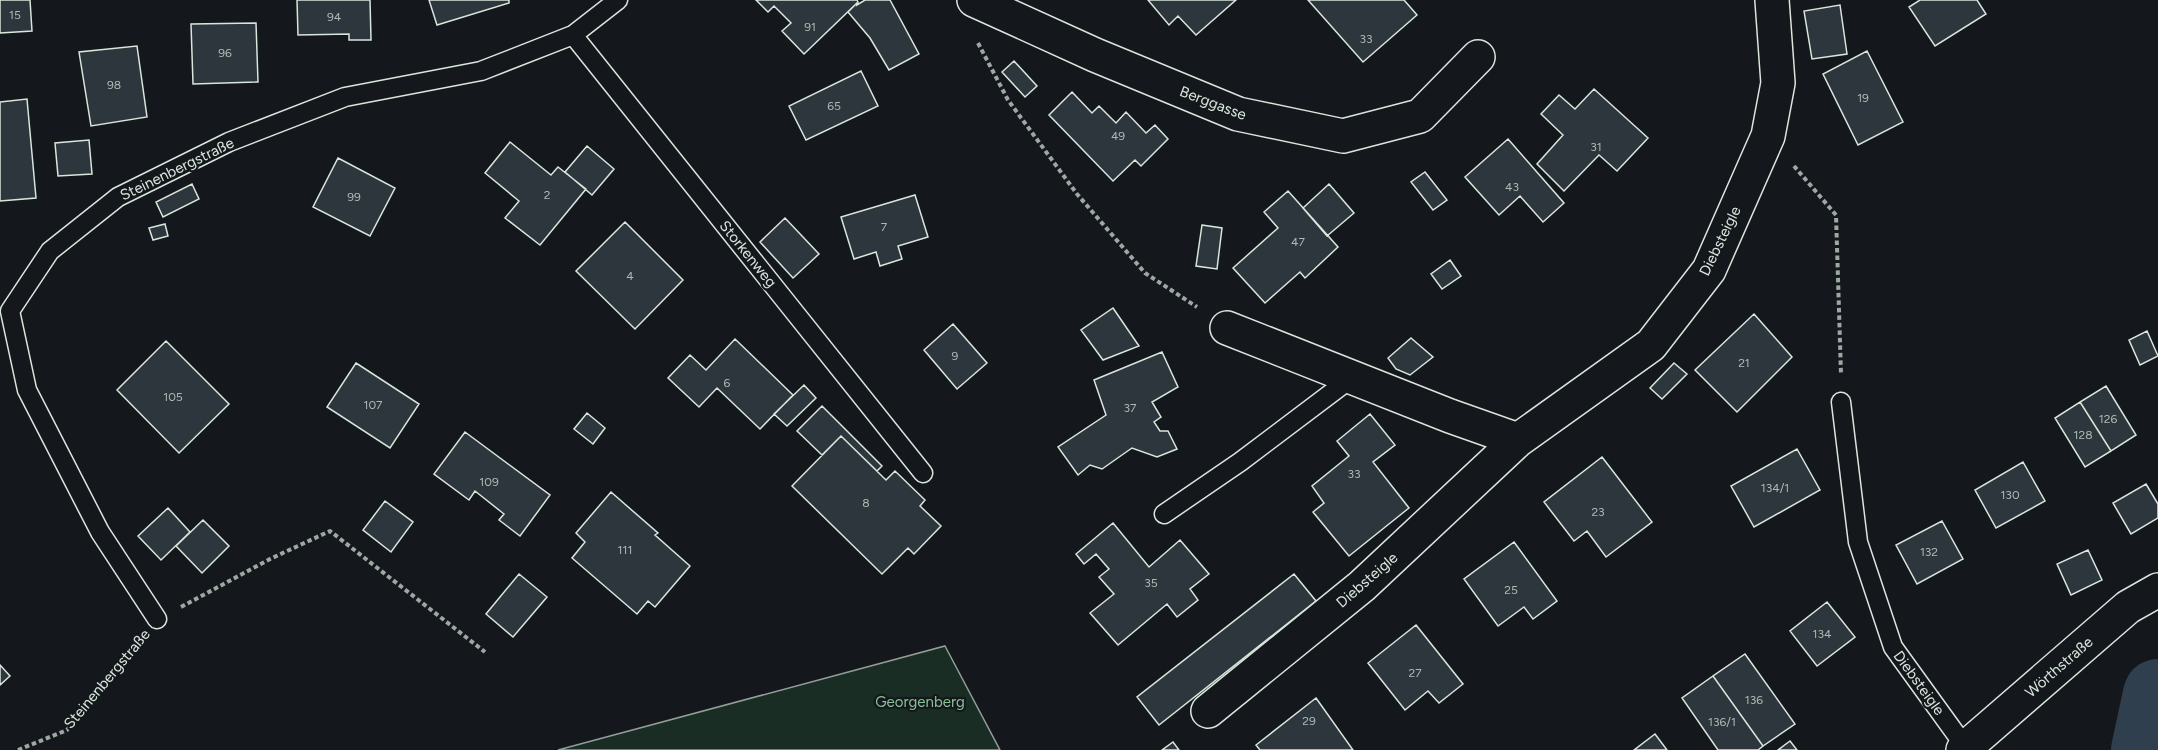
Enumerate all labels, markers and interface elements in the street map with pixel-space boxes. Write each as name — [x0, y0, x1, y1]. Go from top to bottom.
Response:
house number: 15 — [9, 8, 21, 22]
house number: 94 — [327, 10, 342, 24]
house number: 91 — [804, 20, 816, 34]
house number: 33 — [1359, 32, 1373, 46]
house number: 96 — [218, 46, 232, 60]
house number: 98 — [107, 78, 121, 92]
street label: Berggasse — [1177, 82, 1249, 124]
house number: 19 — [1857, 91, 1869, 105]
house number: 65 — [827, 99, 841, 113]
house number: 49 — [1111, 129, 1125, 143]
street label: Steinenbergstraße — [117, 134, 237, 204]
house number: 31 — [1590, 140, 1602, 154]
house number: 43 — [1505, 180, 1519, 194]
house number: 2 — [544, 188, 550, 202]
house number: 99 — [347, 190, 361, 204]
street label: Diebsteigle — [1695, 203, 1745, 279]
street label: Storkenweg — [716, 217, 780, 291]
house number: 7 — [881, 220, 888, 234]
house number: 47 — [1291, 235, 1305, 249]
house number: 4 — [626, 269, 634, 283]
house number: 9 — [952, 349, 959, 363]
house number: 21 — [1738, 356, 1750, 370]
house number: 6 — [724, 376, 731, 390]
house number: 105 — [163, 390, 183, 404]
house number: 107 — [363, 398, 383, 412]
house number: 37 — [1124, 401, 1137, 415]
house number: 126 — [2099, 412, 2117, 426]
house number: 128 — [2073, 428, 2093, 442]
house number: 33 — [1347, 467, 1361, 481]
house number: 109 — [479, 475, 499, 489]
house number: 134/1 — [1761, 481, 1789, 495]
house number: 130 — [2000, 488, 2020, 502]
house number: 8 — [862, 496, 870, 510]
house number: 23 — [1591, 505, 1605, 519]
house number: 111 — [618, 543, 632, 557]
house number: 132 — [1920, 545, 1938, 559]
street label: Diebsteigle — [1333, 548, 1401, 612]
house number: 35 — [1144, 576, 1158, 590]
house number: 25 — [1504, 583, 1518, 597]
street label: Steinenbergstraße — [60, 626, 154, 732]
house number: 134 — [1813, 627, 1832, 641]
street label: Wörthstraße — [2022, 633, 2096, 701]
street label: Diebsteigle — [1890, 647, 1948, 719]
house number: 27 — [1408, 666, 1422, 680]
park label: Georgenberg — [875, 693, 965, 711]
house number: 136 — [1745, 693, 1763, 707]
house number: 29 — [1302, 714, 1316, 728]
house number: 136/1 — [1708, 715, 1736, 729]

